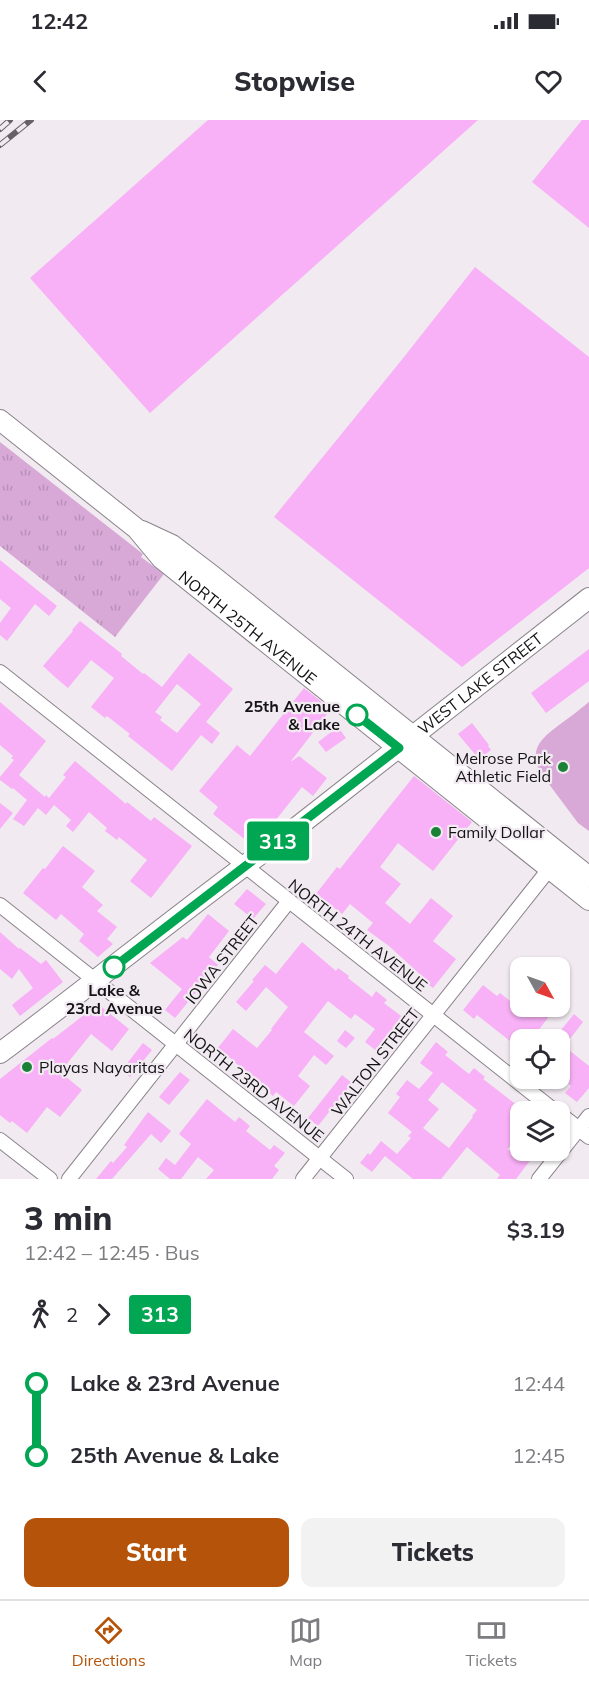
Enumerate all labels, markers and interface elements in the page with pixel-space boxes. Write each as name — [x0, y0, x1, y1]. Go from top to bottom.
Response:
text: 12:42 — [30, 7, 88, 35]
text: Stopwise — [234, 64, 355, 98]
icon: back — [24, 65, 57, 98]
icon: heart — [532, 65, 565, 98]
street label: NORTH 25TH AVENUE — [175, 566, 321, 689]
street label: WEST LAKE STREET — [414, 628, 547, 739]
place label: 25th Avenue & Lake — [244, 696, 340, 734]
marker: 25th Avenue & Lake — [346, 704, 368, 726]
place label: Melrose Park Athletic Field — [455, 748, 552, 786]
marker: Melrose Park Athletic Field — [556, 760, 570, 774]
line badge: 313 — [244, 822, 312, 860]
place label: Family Dollar — [448, 822, 545, 842]
marker: Family Dollar — [429, 825, 443, 839]
text: 313 — [259, 828, 297, 854]
street label: NORTH 24TH AVENUE — [284, 874, 432, 996]
street label: IOWA STREET — [181, 910, 263, 1008]
marker: Lake & 23rd Avenue — [103, 956, 125, 978]
north arrow — [510, 957, 570, 1017]
map controls — [510, 957, 570, 1161]
place label: Lake & 23rd Avenue — [66, 980, 162, 1018]
street label: WALTON STREET — [327, 1004, 424, 1120]
street label: NORTH 23RD AVENUE — [180, 1024, 328, 1146]
button: locate — [510, 1029, 570, 1089]
place label: Playas Nayaritas — [39, 1057, 165, 1077]
marker: Playas Nayaritas — [20, 1060, 34, 1074]
button: layers — [510, 1101, 570, 1161]
text: 3 min — [24, 1197, 112, 1238]
text: $3.19 — [507, 1216, 565, 1244]
text: 12:42 – 12:45 · Bus — [24, 1240, 200, 1265]
icon: walk — [24, 1298, 57, 1331]
icon: forward — [87, 1298, 120, 1331]
text: 313 — [141, 1301, 179, 1327]
text: 2 — [66, 1302, 78, 1327]
text: Lake & 23rd Avenue — [70, 1369, 280, 1397]
text: 12:44 — [512, 1371, 565, 1396]
text: 25th Avenue & Lake — [70, 1441, 279, 1469]
text: 12:45 — [512, 1443, 565, 1468]
button: Start — [24, 1518, 289, 1587]
button: Tickets — [301, 1518, 565, 1587]
tab: Directions — [72, 1614, 146, 1670]
tab: Map — [289, 1614, 322, 1670]
tab: Tickets — [466, 1614, 517, 1670]

